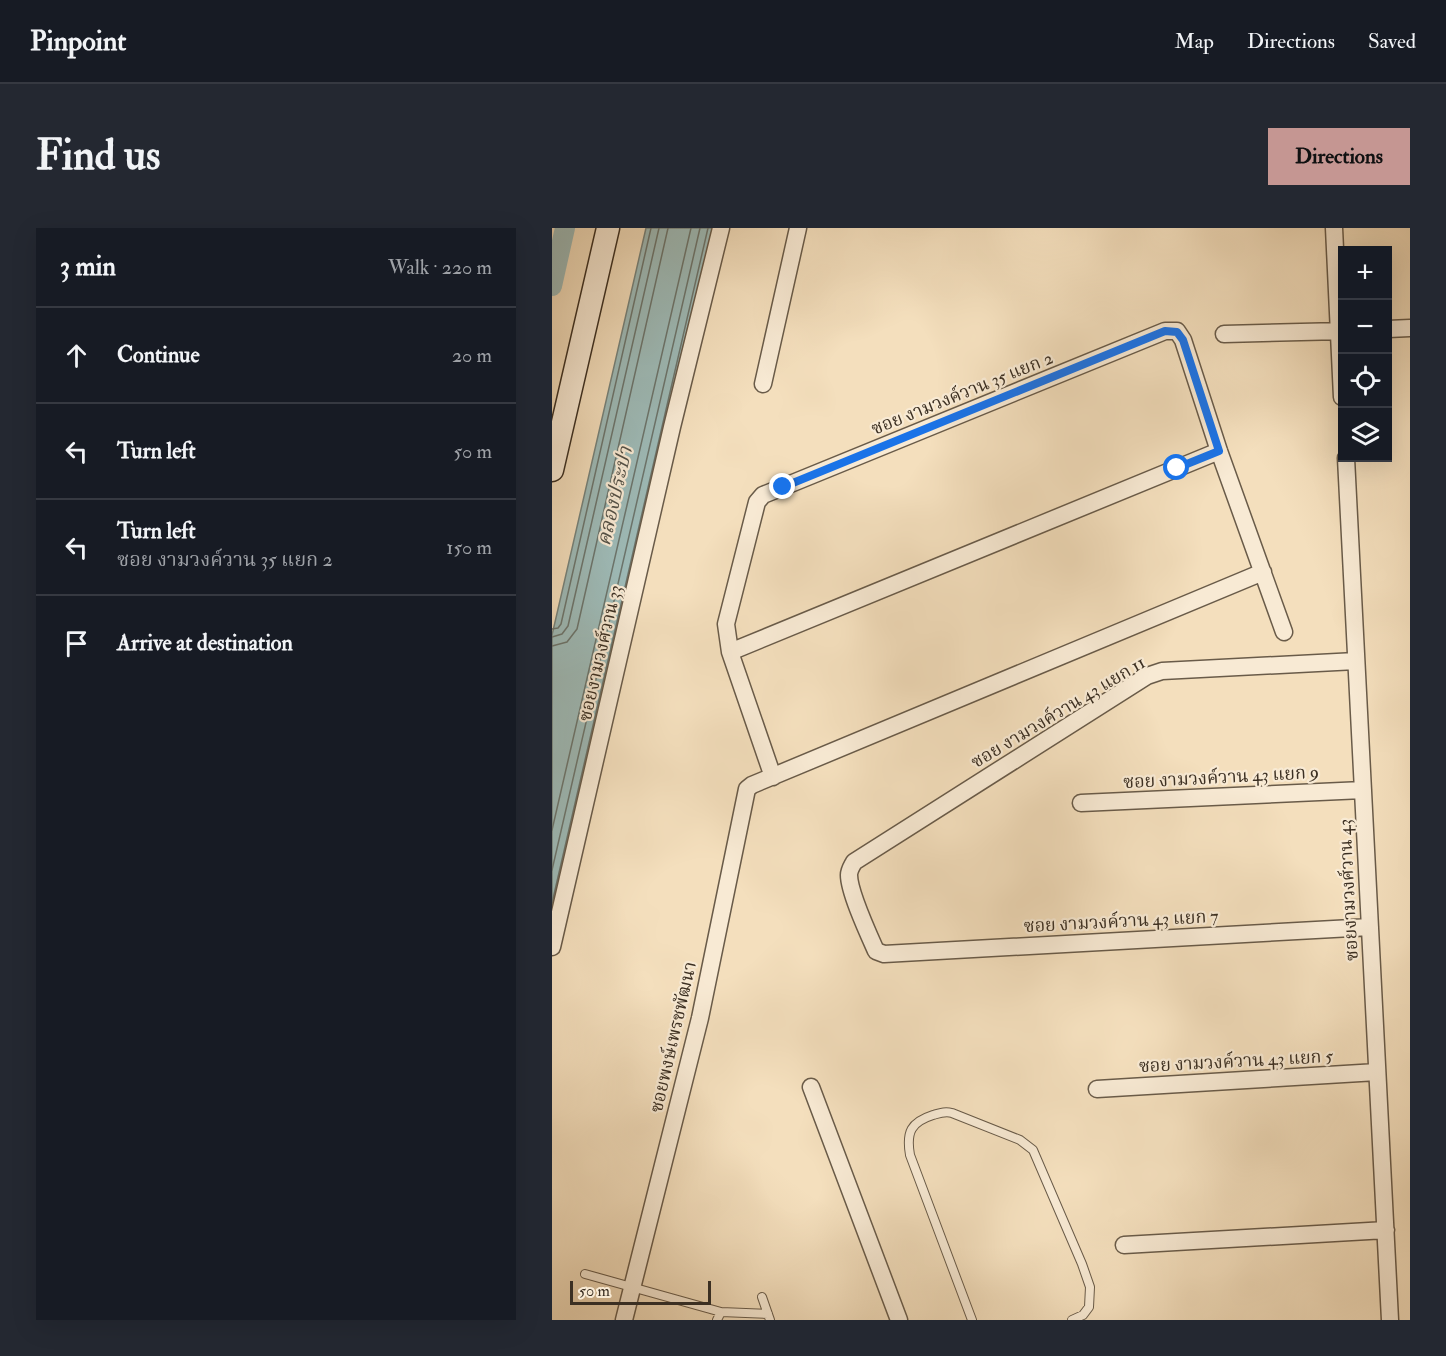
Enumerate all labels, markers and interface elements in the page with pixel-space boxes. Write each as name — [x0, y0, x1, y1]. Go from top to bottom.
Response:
text: Pinpoint — [30, 24, 126, 59]
text: Map — [1174, 28, 1214, 55]
text: Directions — [1247, 28, 1335, 55]
text: Saved — [1368, 28, 1416, 55]
button: Directions — [1268, 128, 1410, 185]
text: Find us — [36, 130, 160, 182]
map controls — [1338, 246, 1392, 462]
button: + — [1338, 246, 1392, 300]
text: 3 min — [60, 251, 116, 283]
text: Walk · 220 m — [388, 255, 492, 280]
button: − — [1338, 300, 1392, 354]
icon: ahead — [60, 339, 93, 372]
text: Continue — [117, 341, 200, 369]
text: 20 m — [452, 343, 492, 368]
street label: ซอย งามวงค์วาน 35 แยก 2 — [868, 346, 1056, 440]
button: locate — [1338, 354, 1392, 408]
button: layers — [1338, 408, 1392, 462]
icon: left — [60, 435, 93, 468]
text: Turn left — [117, 437, 196, 465]
text: 50 m — [453, 439, 492, 464]
water label: คลองประปา — [591, 443, 638, 548]
route start — [1163, 454, 1189, 480]
route end — [769, 473, 795, 499]
text: Turn left — [117, 517, 196, 545]
icon: left — [60, 531, 93, 564]
text: 150 m — [446, 535, 492, 560]
text: ซอย งามวงค์วาน 35 แยก 2 — [117, 547, 333, 572]
street label: ซอยงามวงศ์วาน 33 — [574, 583, 627, 724]
icon: arrive — [60, 627, 93, 660]
text: Arrive at destination — [117, 629, 293, 657]
street label: ซอย งามวงค์วาน 43 แยก 11 — [967, 651, 1150, 774]
street label: ซอย งามวงค์วาน 43 แยก 9 — [1123, 761, 1319, 794]
street label: ซอยงามวงศ์วาน 43 — [1333, 818, 1364, 962]
street label: ซอย งามวงค์วาน 43 แยก 7 — [1023, 905, 1219, 938]
street label: ซอยพงษ์เพรชพัฒนา — [645, 959, 702, 1115]
street label: ซอย งามวงค์วาน 43 แยก 5 — [1138, 1045, 1334, 1078]
scale bar — [570, 1278, 711, 1306]
text: 50 m — [579, 1281, 610, 1301]

